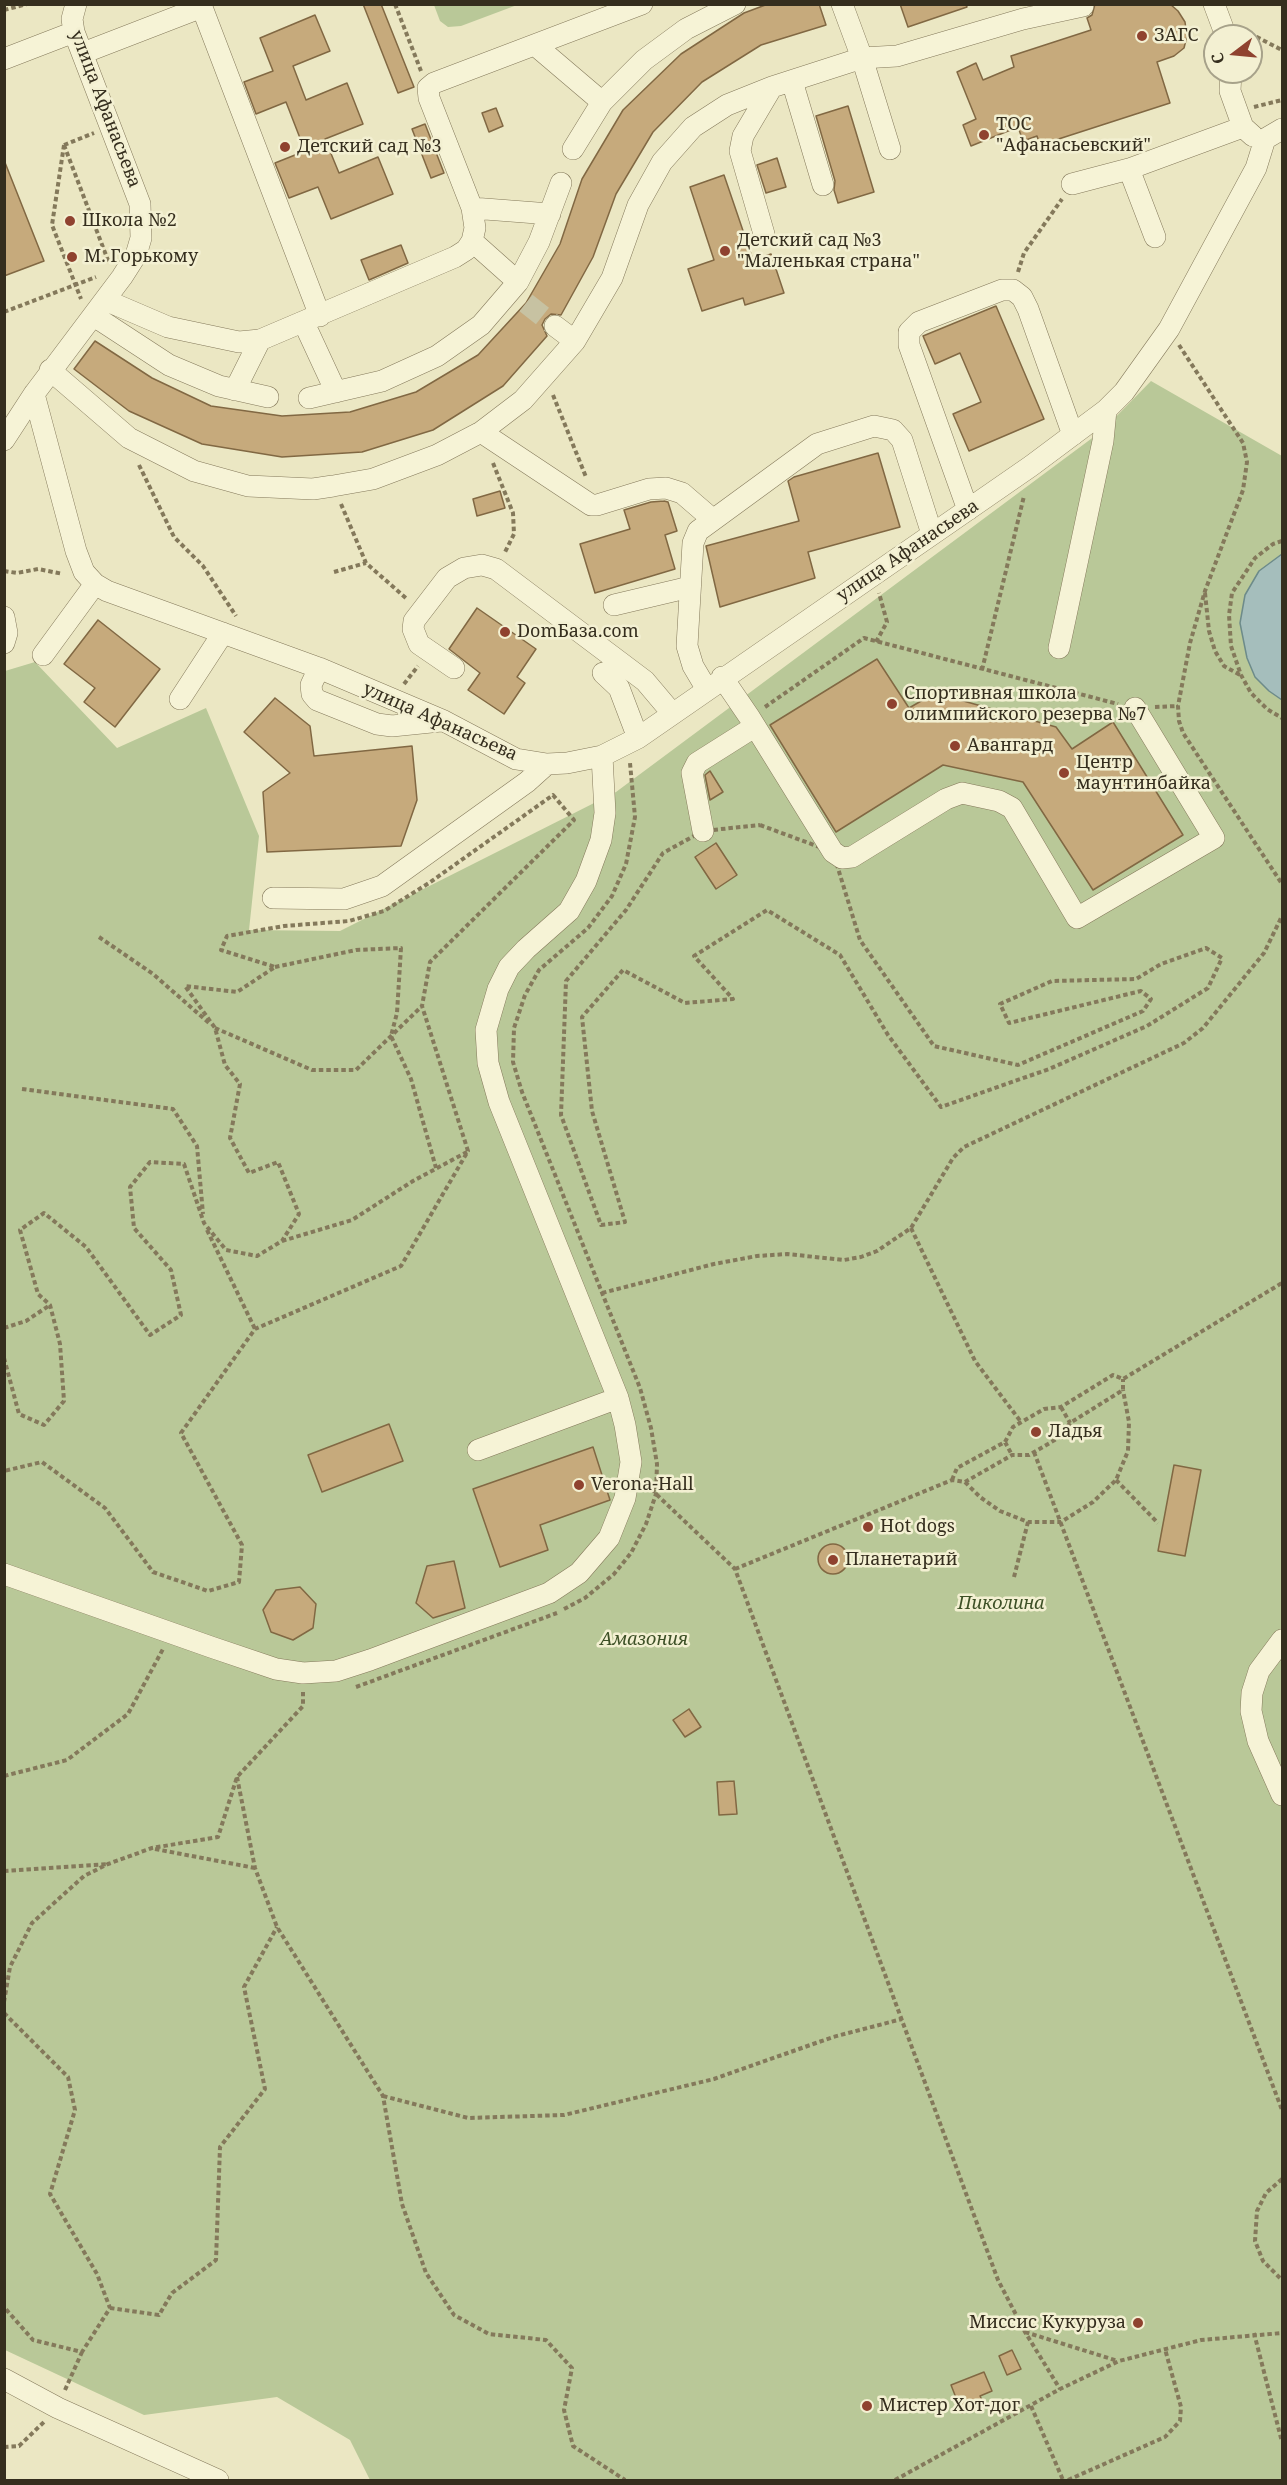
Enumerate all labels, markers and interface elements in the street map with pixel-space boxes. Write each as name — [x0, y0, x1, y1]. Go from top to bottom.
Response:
north arrow — [1203, 24, 1263, 84]
place label: ЗАГС — [1154, 25, 1199, 47]
street label: улица Афанасьева — [65, 27, 145, 191]
marker: ЗАГС — [1135, 29, 1149, 43]
text: С — [1206, 50, 1230, 67]
place label: ТОС "Афанасьевский" — [996, 114, 1151, 156]
marker: ТОС "Афанасьевский" — [977, 128, 991, 142]
place label: Детский сад №3 — [297, 136, 441, 158]
marker: Детский сад №3 — [278, 140, 292, 154]
place label: Школа №2 — [82, 210, 177, 232]
marker: Школа №2 — [63, 214, 77, 228]
place label: Детский сад №3 "Маленькая страна" — [737, 230, 920, 272]
marker: Детский сад №3 "Маленькая страна" — [718, 244, 732, 258]
place label: М. Горькому — [84, 246, 198, 268]
marker: М. Горькому — [65, 250, 79, 264]
street label: улица Афанасьева — [833, 495, 983, 607]
place label: DomБаза.com — [517, 621, 639, 643]
marker: DomБаза.com — [498, 625, 512, 639]
street label: улица Афанасьева — [359, 678, 521, 766]
place label: Спортивная школа олимпийского резерва №7 — [904, 683, 1146, 726]
marker: Спортивная школа олимпийского резерва №7 — [885, 697, 899, 711]
place label: Авангард — [967, 735, 1053, 757]
marker: Авангард — [948, 739, 962, 753]
place label: Центр маунтинбайка — [1076, 752, 1211, 795]
marker: Центр маунтинбайка — [1057, 766, 1071, 780]
place label: Ладья — [1048, 1421, 1102, 1443]
marker: Ладья — [1029, 1425, 1043, 1439]
place label: Verona-Hall — [591, 1474, 693, 1496]
marker: Verona-Hall — [572, 1478, 586, 1492]
place label: Hot dogs — [880, 1516, 955, 1538]
marker: Hot dogs — [861, 1520, 875, 1534]
place label: Планетарий — [845, 1549, 958, 1571]
marker: Планетарий — [826, 1553, 840, 1567]
park label: Пиколина — [957, 1593, 1045, 1615]
park label: Амазония — [600, 1629, 688, 1651]
place label: Миссис Кукуруза — [969, 2312, 1126, 2334]
marker: Миссис Кукуруза — [1131, 2316, 1145, 2330]
place label: Мистер Хот-дог — [879, 2395, 1020, 2417]
marker: Мистер Хот-дог — [860, 2399, 874, 2413]

